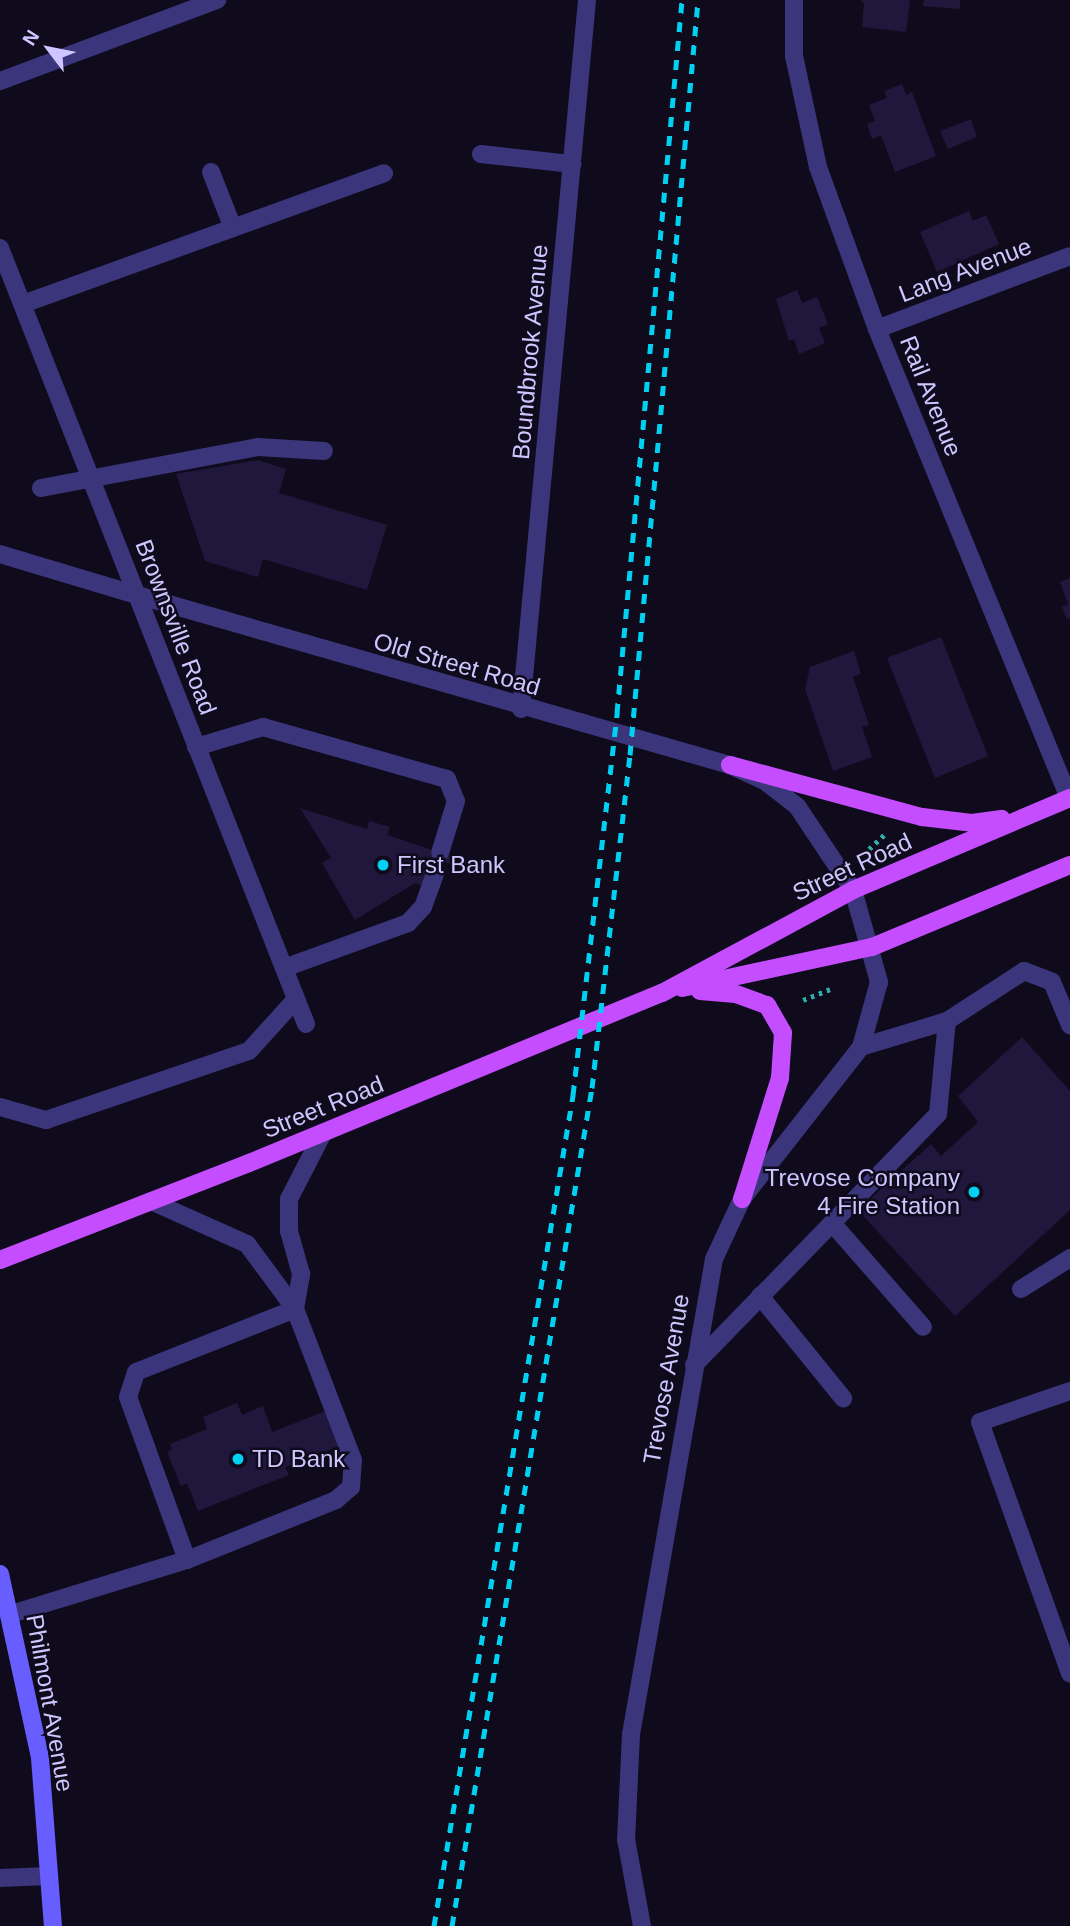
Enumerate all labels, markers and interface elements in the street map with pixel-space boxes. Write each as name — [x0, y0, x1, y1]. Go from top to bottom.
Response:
north arrow — [14, 14, 84, 84]
text: N — [18, 26, 43, 49]
street label: Lang Avenue — [894, 231, 1036, 309]
street label: Boundbrook Avenue — [506, 243, 554, 461]
street label: Rail Avenue — [893, 331, 969, 461]
street label: Brownsville Road — [129, 535, 223, 719]
street label: Old Street Road — [370, 626, 544, 702]
street label: Street Road — [788, 827, 916, 907]
place label: First Bank — [397, 851, 505, 879]
marker: First Bank — [375, 857, 391, 873]
street label: Street Road — [258, 1070, 388, 1144]
place label: Trevose Company 4 Fire Station — [765, 1164, 960, 1220]
marker: Trevose Company 4 Fire Station — [966, 1184, 982, 1200]
street label: Trevose Avenue — [637, 1291, 695, 1467]
place label: TD Bank — [252, 1445, 345, 1473]
marker: TD Bank — [230, 1451, 246, 1467]
street label: Philmont Avenue — [20, 1611, 80, 1795]

